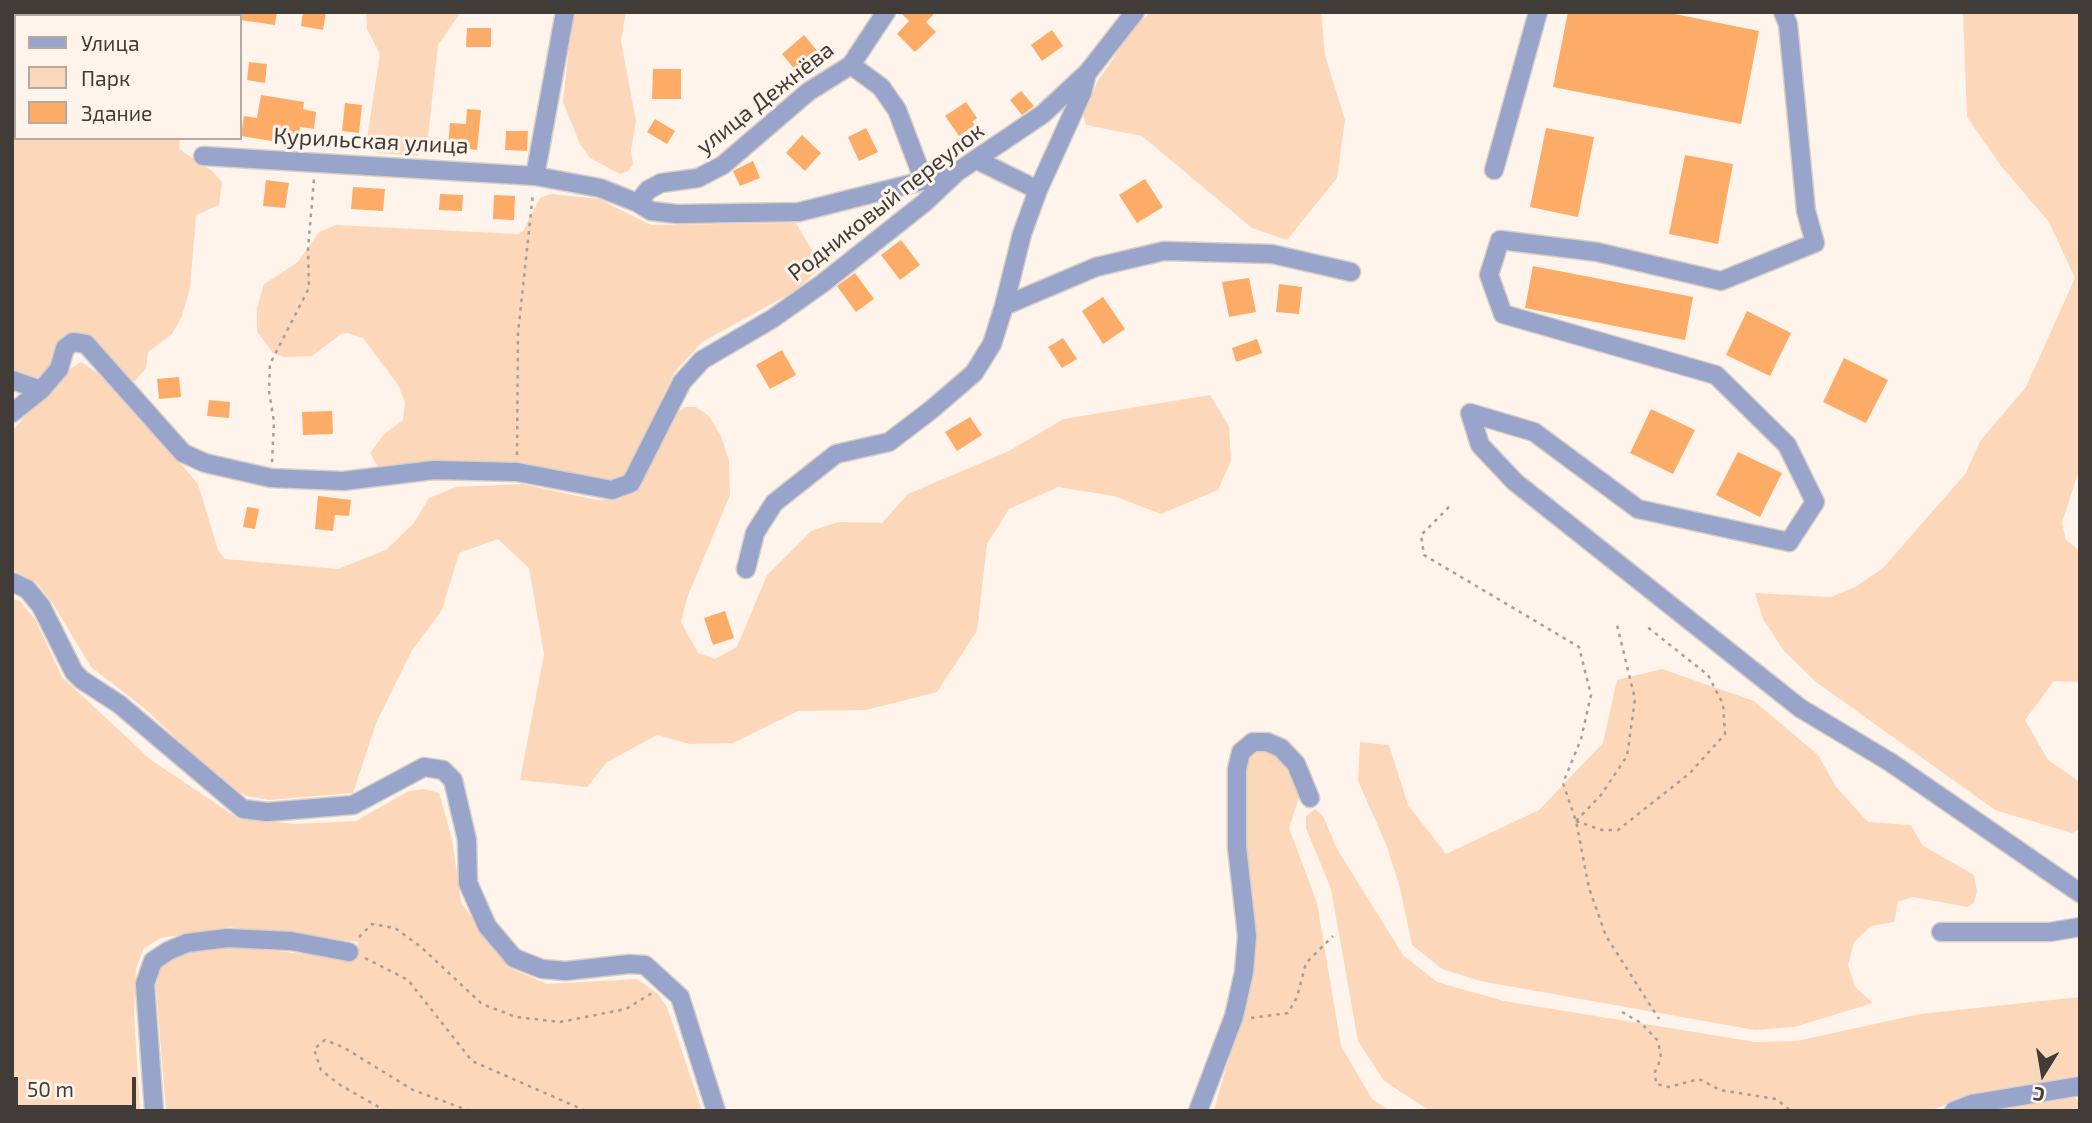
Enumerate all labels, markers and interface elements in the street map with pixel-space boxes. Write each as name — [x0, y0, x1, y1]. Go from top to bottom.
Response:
legend — [14, 14, 242, 140]
text: Улица — [81, 30, 140, 55]
street label: улица Дежнёва — [691, 36, 839, 160]
text: Парк — [81, 65, 130, 90]
text: Здание — [81, 100, 152, 125]
street label: Родниковый переулок — [782, 117, 990, 287]
street label: Курильская улица — [273, 122, 469, 160]
north arrow — [2008, 1039, 2078, 1109]
scale bar — [18, 1064, 140, 1108]
text: 50 m — [27, 1076, 74, 1101]
text: С — [2031, 1083, 2047, 1107]

